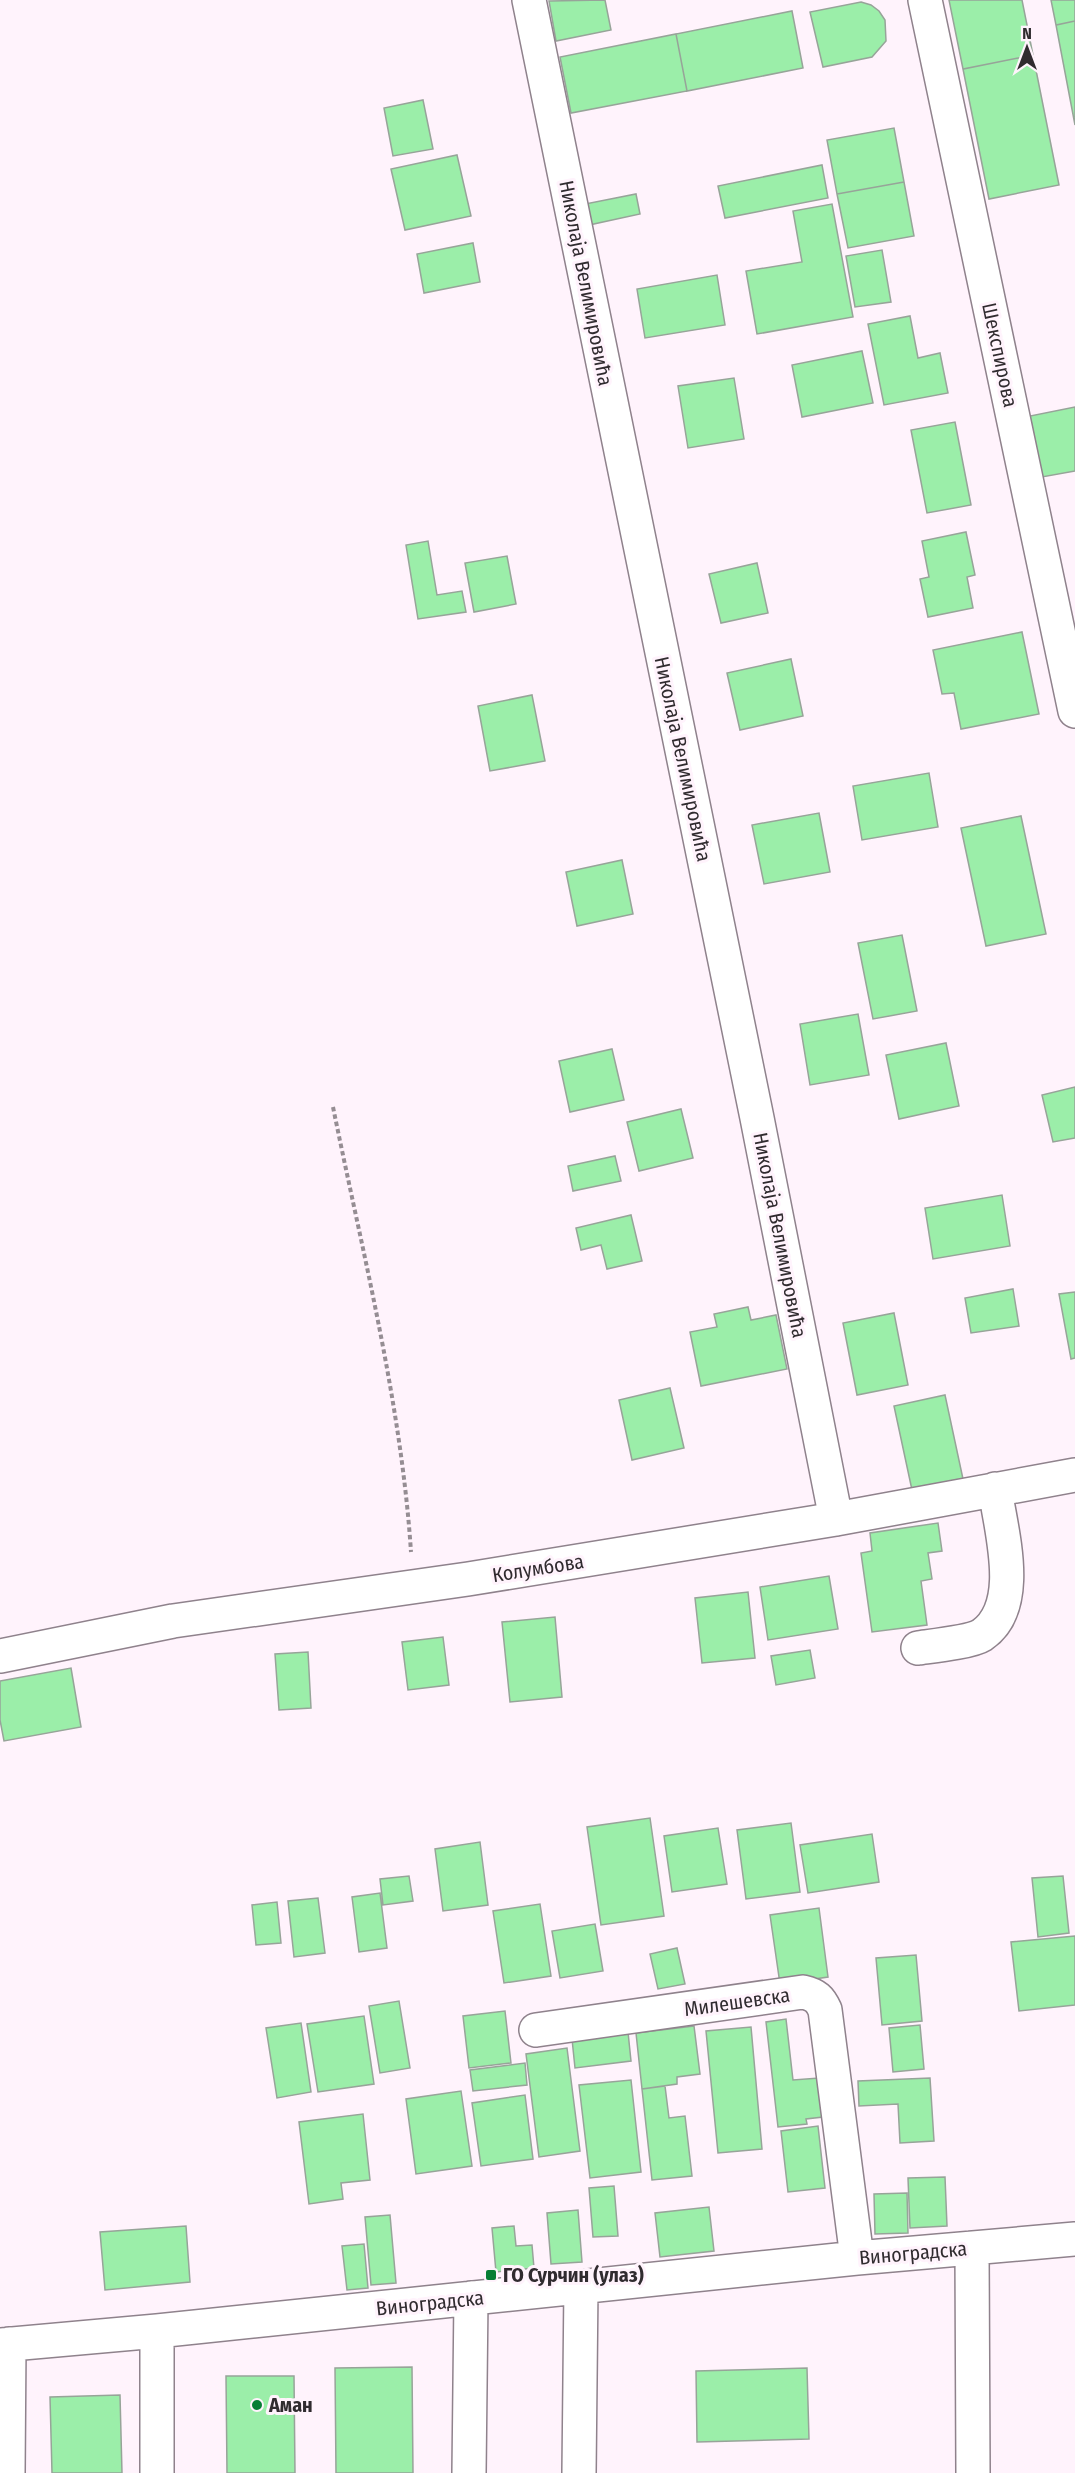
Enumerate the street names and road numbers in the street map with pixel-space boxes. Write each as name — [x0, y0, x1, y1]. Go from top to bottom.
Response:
street label: Николаја Велимировића — [554, 178, 618, 388]
street label: Шекспирова — [977, 301, 1023, 409]
street label: Николаја Велимировића — [650, 654, 716, 864]
street label: Николаја Велимировића — [748, 1130, 812, 1340]
street label: Колумбова — [490, 1549, 586, 1587]
street label: Милешевска — [682, 1983, 792, 2021]
street label: Виноградска — [858, 2236, 968, 2270]
street label: Виноградска — [375, 2285, 485, 2321]

